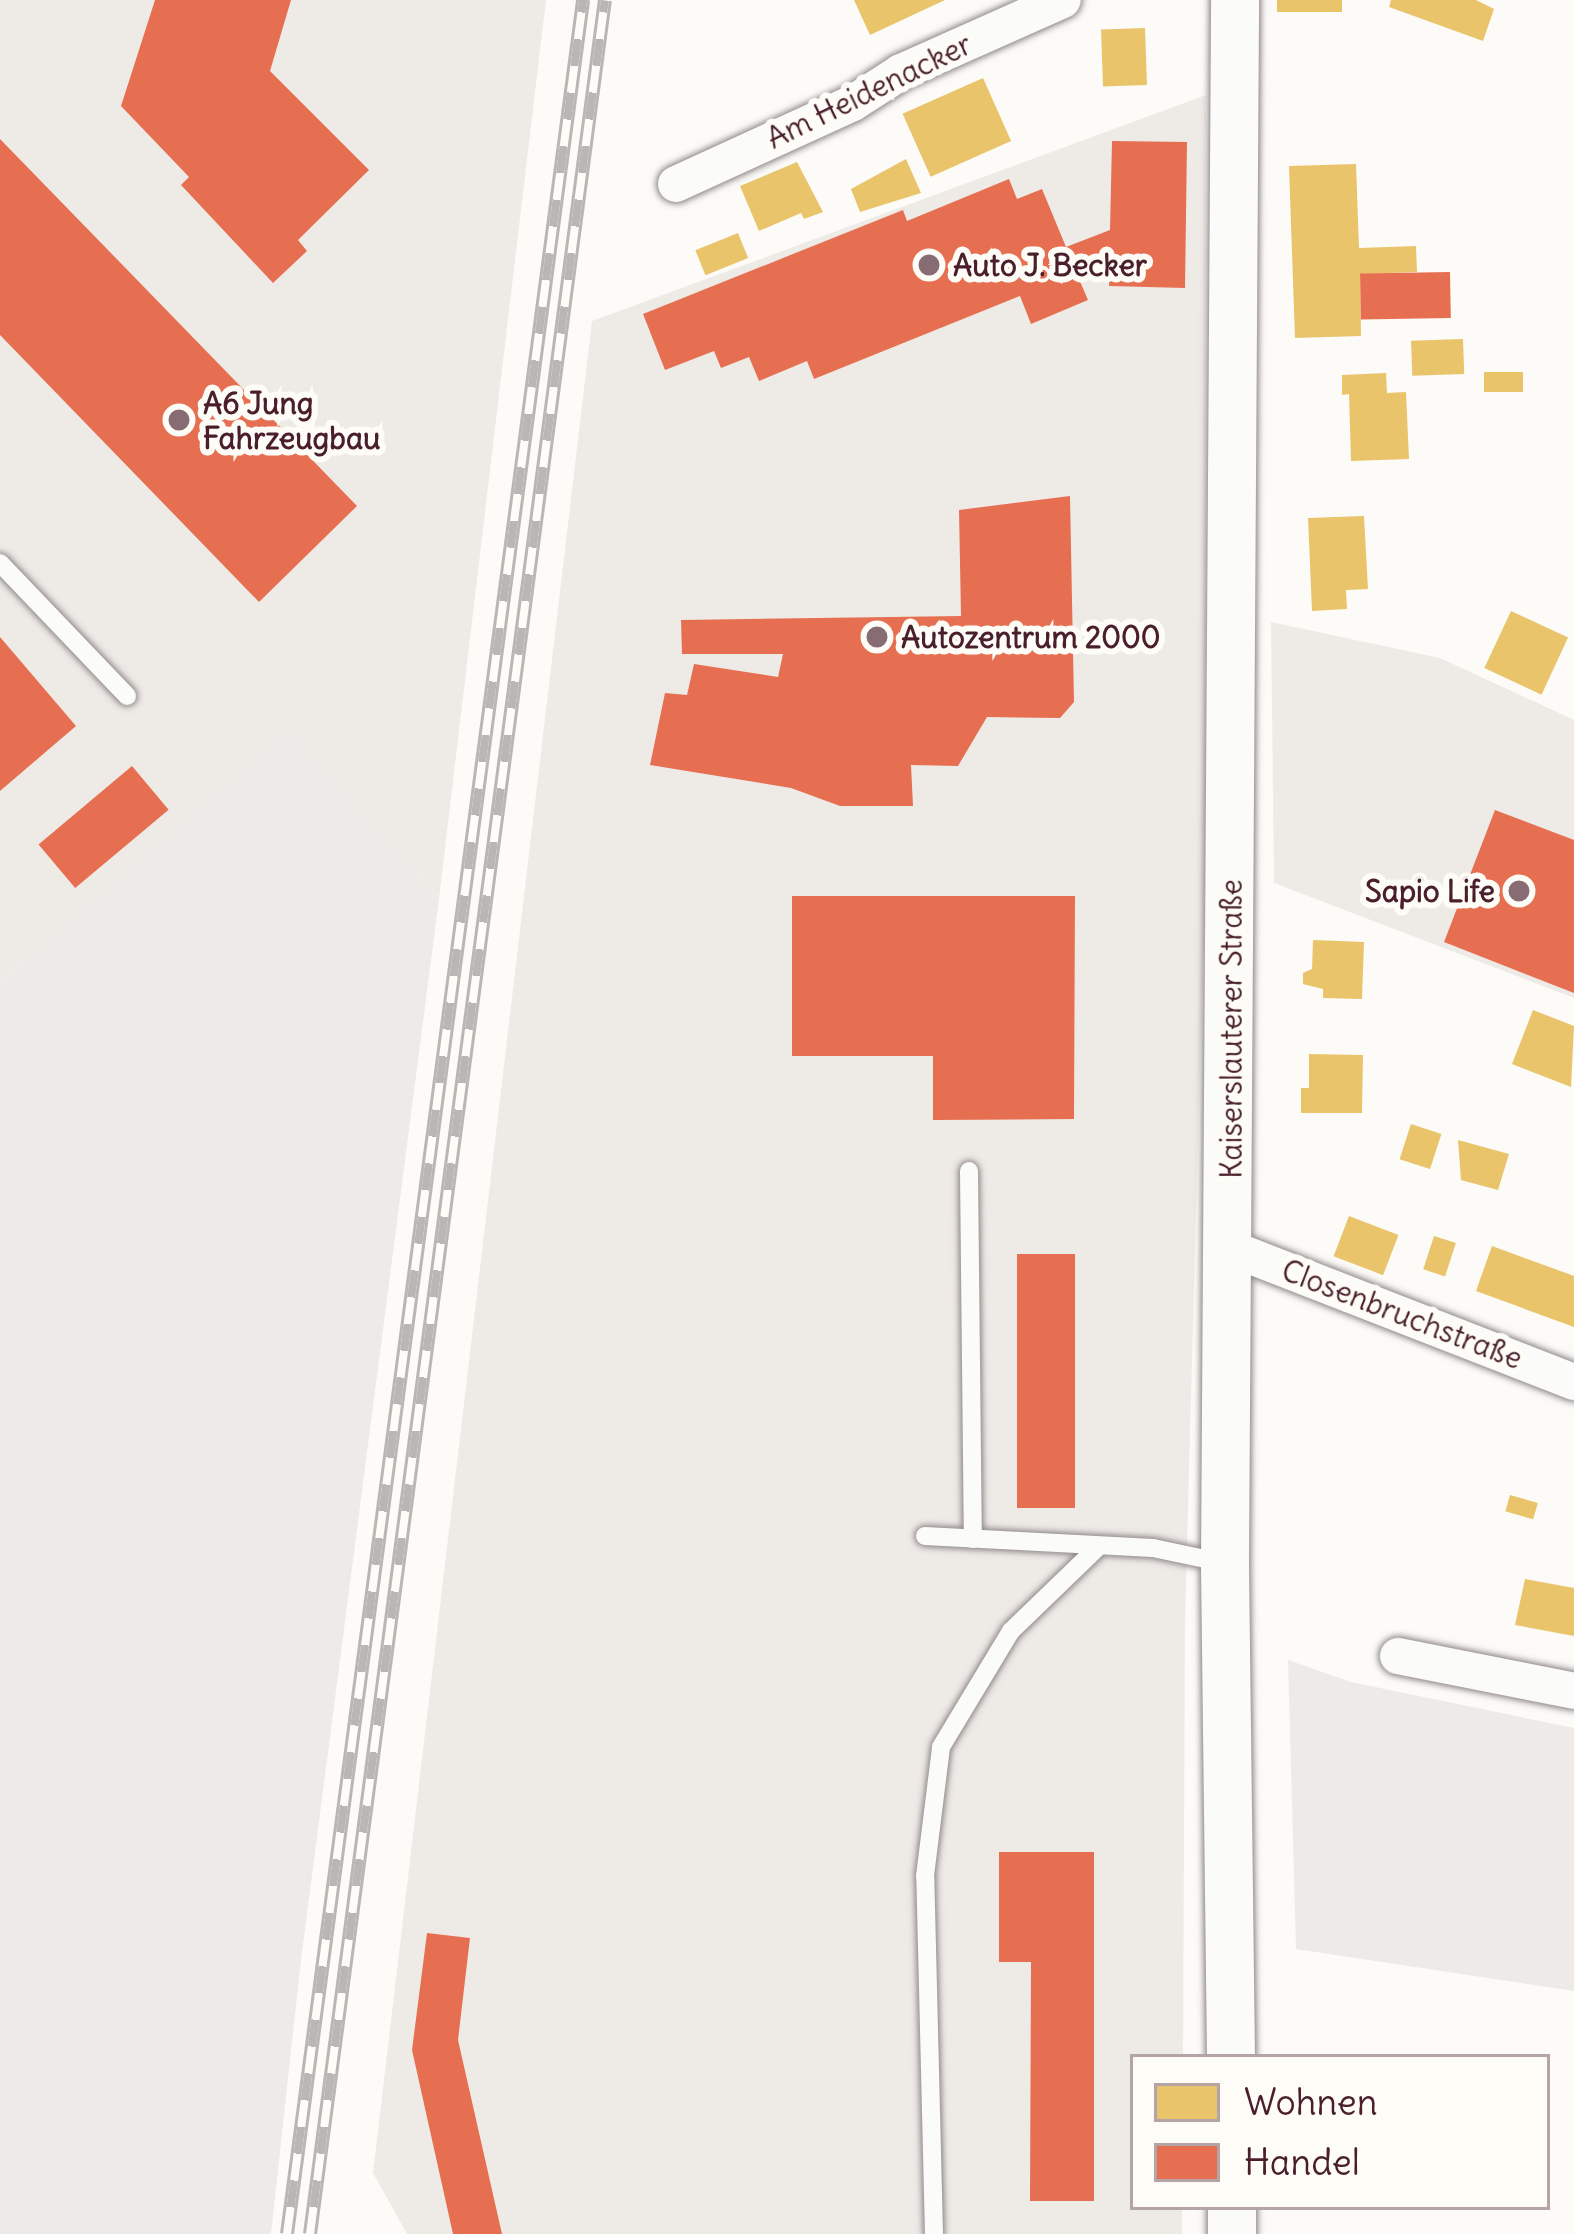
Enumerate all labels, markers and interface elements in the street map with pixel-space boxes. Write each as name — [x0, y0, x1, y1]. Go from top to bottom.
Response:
street label: Am Heidenacker — [761, 26, 977, 156]
place label: Auto J. Becker — [953, 247, 1147, 283]
marker: Auto J. Becker — [916, 252, 942, 278]
place label: A6 Jung Fahrzeugbau — [203, 385, 380, 456]
marker: A6 Jung Fahrzeugbau — [166, 407, 192, 433]
place label: Autozentrum 2000 — [901, 619, 1161, 655]
marker: Autozentrum 2000 — [864, 624, 890, 650]
place label: Sapio Life — [1365, 873, 1495, 909]
marker: Sapio Life — [1506, 878, 1532, 904]
street label: Kaiserslauterer Straße — [1213, 879, 1249, 1179]
street label: Closenbruchstraße — [1277, 1252, 1527, 1376]
legend — [1130, 2054, 1550, 2210]
text: Wohnen — [1244, 2080, 1378, 2125]
text: Handel — [1244, 2140, 1360, 2185]

